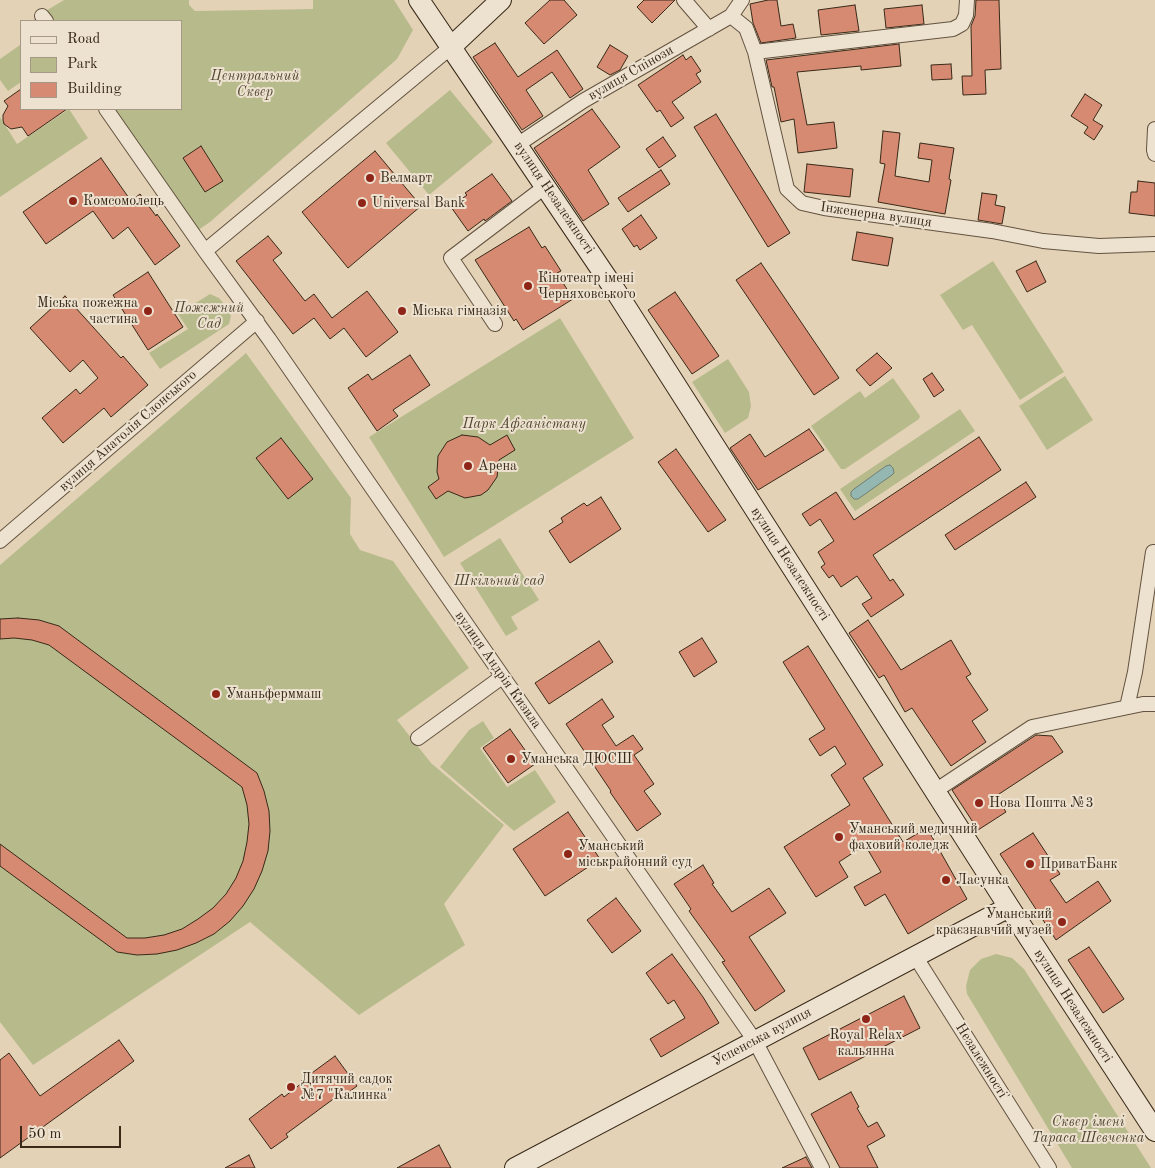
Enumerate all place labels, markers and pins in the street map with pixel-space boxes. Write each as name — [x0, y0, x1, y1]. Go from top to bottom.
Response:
place label: Велмарт — [380, 170, 432, 186]
marker: Велмарт — [364, 172, 376, 184]
place label: Комсомолець — [83, 193, 164, 209]
marker: Комсомолець — [67, 195, 79, 207]
place label: Universal Bank — [372, 195, 465, 211]
marker: Universal Bank — [356, 197, 368, 209]
place label: Кінотеатр імені Черняховського — [538, 270, 636, 302]
marker: Кінотеатр імені Черняховського — [522, 280, 534, 292]
place label: Міська пожежна частина — [37, 295, 138, 328]
place label: Міська гімназія — [412, 303, 507, 319]
marker: Міська пожежна частина — [142, 305, 154, 317]
marker: Міська гімназія — [396, 305, 408, 317]
place label: Арена — [478, 458, 517, 474]
marker: Арена — [462, 460, 474, 472]
place label: Уманьферммаш — [226, 686, 321, 702]
marker: Уманьферммаш — [210, 688, 222, 700]
place label: Уманська ДЮСШ — [521, 751, 632, 767]
marker: Уманська ДЮСШ — [505, 753, 517, 765]
place label: Нова Пошта №3 — [989, 795, 1094, 811]
marker: Нова Пошта №3 — [973, 797, 985, 809]
place label: Уманський медичний фаховий коледж — [849, 821, 978, 854]
marker: Уманський медичний фаховий коледж — [833, 831, 845, 843]
place label: Уманський міськрайонний суд — [578, 838, 692, 870]
marker: Уманський міськрайонний суд — [562, 848, 574, 860]
place label: ПриватБанк — [1040, 856, 1118, 872]
marker: ПриватБанк — [1024, 858, 1036, 870]
place label: Ласунка — [956, 872, 1009, 888]
marker: Ласунка — [940, 874, 952, 886]
place label: Уманський краєзнавчий музей — [936, 906, 1052, 939]
marker: Уманський краєзнавчий музей — [1056, 916, 1068, 928]
marker: Royal Relax кальянна — [860, 1013, 872, 1025]
place label: Royal Relax кальянна — [830, 1027, 902, 1060]
place label: Дитячий садок №7 "Калинка" — [301, 1071, 393, 1104]
marker: Дитячий садок №7 "Калинка" — [285, 1081, 297, 1093]

